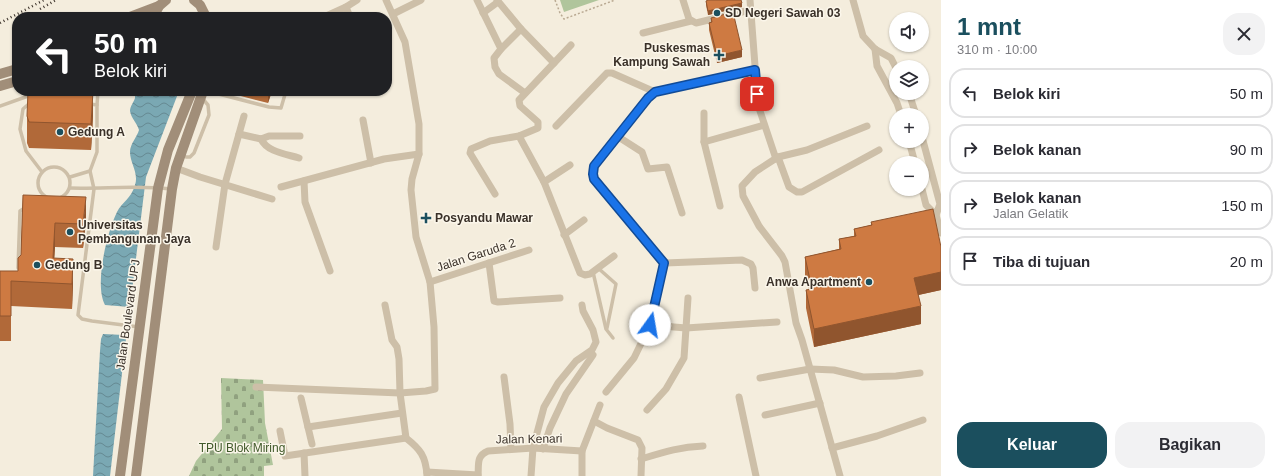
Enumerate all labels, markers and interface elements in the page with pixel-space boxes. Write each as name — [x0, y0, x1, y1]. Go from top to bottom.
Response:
place label: SD Negeri Sawah 03 — [725, 6, 841, 20]
marker: SD Negeri Sawah 03 — [712, 8, 722, 18]
map controls — [889, 12, 929, 196]
button: sound — [889, 12, 929, 52]
text: 1 mnt — [957, 13, 1021, 40]
button: close — [1223, 13, 1265, 55]
icon: left — [28, 28, 80, 80]
text: 50 m — [94, 28, 158, 59]
place label: Puskesmas Kampung Sawah — [613, 41, 710, 69]
text: 310 m · 10:00 — [957, 42, 1037, 57]
marker: Puskesmas Kampung Sawah — [713, 49, 725, 61]
button: layers — [889, 60, 929, 100]
text: Belok kiri — [94, 61, 167, 81]
pin — [740, 77, 774, 111]
icon: left — [959, 82, 981, 104]
icon: arrive — [746, 83, 768, 105]
text: Belok kiri — [993, 85, 1061, 102]
text: 50 m — [1230, 85, 1263, 102]
button: + — [889, 108, 929, 148]
place label: Gedung A — [68, 125, 125, 139]
marker: Gedung A — [55, 127, 65, 137]
icon: right — [959, 138, 981, 160]
text: Belok kanan — [993, 141, 1081, 158]
text: 90 m — [1230, 141, 1263, 158]
button: − — [889, 156, 929, 196]
text: Belok kanan — [993, 189, 1081, 206]
icon: right — [959, 194, 981, 216]
text: 150 m — [1221, 197, 1263, 214]
text: Jalan Gelatik — [993, 206, 1068, 221]
place label: Posyandu Mawar — [435, 211, 533, 225]
marker: Posyandu Mawar — [420, 212, 432, 224]
place label: Universitas Pembangunan Jaya — [78, 218, 191, 246]
marker: Universitas Pembangunan Jaya — [65, 227, 75, 237]
street label: Jalan Garuda 2 — [435, 236, 517, 274]
icon: arrive — [959, 250, 981, 272]
text: Tiba di tujuan — [993, 253, 1090, 270]
text: 20 m — [1230, 253, 1263, 270]
place label: Gedung B — [45, 258, 103, 272]
street label: Jalan Boulevard UPJ — [113, 259, 143, 371]
marker: Gedung B — [32, 260, 42, 270]
place label: Anwa Apartment — [766, 275, 861, 289]
marker: Anwa Apartment — [864, 277, 874, 287]
position arrow — [629, 304, 671, 346]
button: Keluar — [957, 422, 1107, 468]
button: Bagikan — [1115, 422, 1265, 468]
street label: Jalan Kenari — [496, 431, 562, 447]
park label: TPU Blok Miring — [199, 441, 285, 455]

